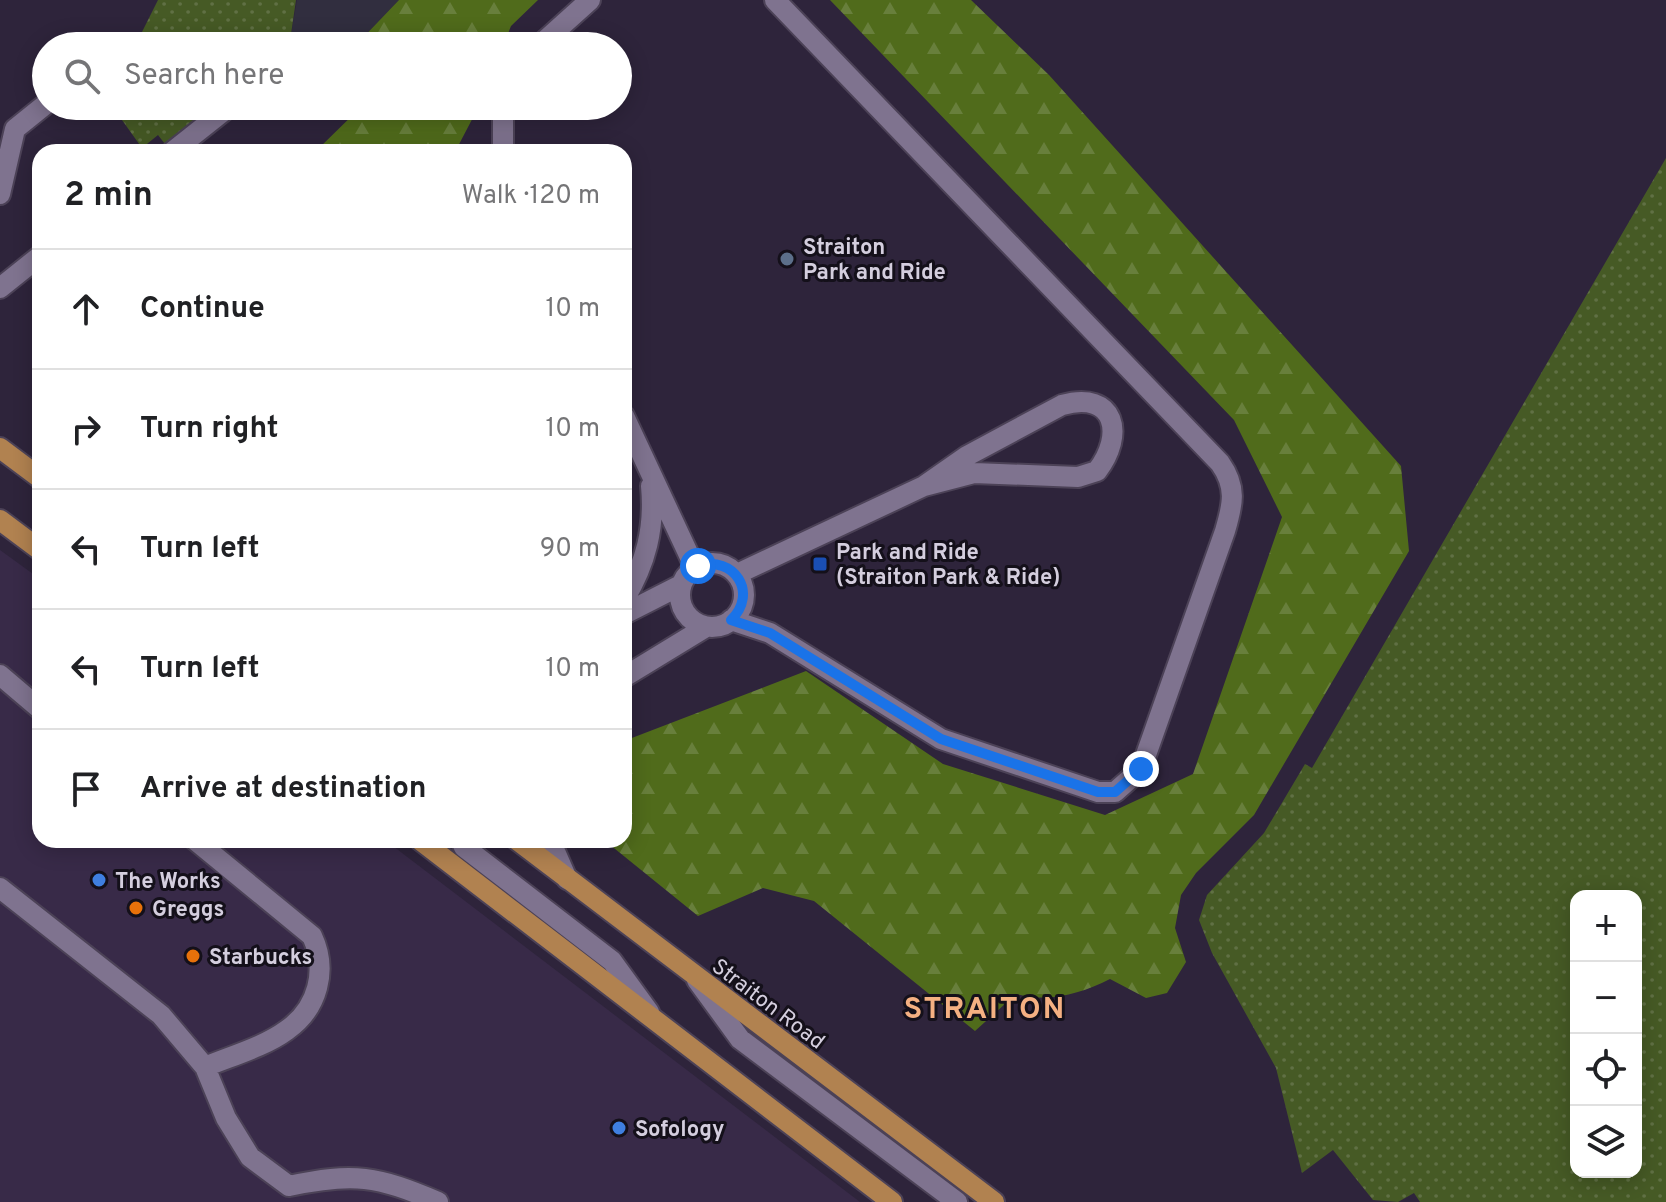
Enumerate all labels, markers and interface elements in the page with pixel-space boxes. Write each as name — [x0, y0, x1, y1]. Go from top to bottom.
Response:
search box — [32, 32, 632, 120]
icon: search — [60, 54, 104, 98]
text: Search here — [124, 58, 284, 95]
text: 2 min — [64, 175, 153, 218]
text: Walk · 120 m — [462, 180, 600, 213]
place label: Straiton Park and Ride — [803, 235, 946, 287]
marker: Straiton Park and Ride — [778, 250, 796, 268]
icon: ahead — [64, 287, 108, 331]
text: Continue — [140, 291, 265, 328]
text: 10 m — [545, 293, 600, 326]
icon: right — [64, 407, 108, 451]
text: Turn right — [140, 411, 278, 448]
text: 10 m — [545, 413, 600, 446]
icon: left — [64, 527, 108, 571]
text: Turn left — [140, 531, 260, 568]
text: 90 m — [540, 533, 600, 566]
place label: Park and Ride (Straiton Park & Ride) — [836, 540, 1060, 592]
route start — [680, 548, 716, 584]
marker: Park and Ride (Straiton Park & Ride) — [811, 555, 829, 573]
icon: left — [64, 647, 108, 691]
text: Turn left — [140, 651, 260, 688]
text: 10 m — [545, 653, 600, 686]
route end — [1123, 751, 1159, 787]
icon: arrive — [64, 767, 108, 811]
text: Arrive at destination — [140, 771, 426, 808]
place label: The Works — [115, 869, 221, 896]
marker: The Works — [90, 871, 108, 889]
map controls — [1570, 890, 1642, 1178]
button: + — [1570, 890, 1642, 962]
place label: Greggs — [152, 897, 224, 924]
marker: Greggs — [127, 899, 145, 917]
place label: Starbucks — [209, 945, 312, 972]
marker: Starbucks — [184, 947, 202, 965]
street label: Straiton Road — [706, 954, 829, 1056]
button: − — [1570, 962, 1642, 1034]
district label: STRAITON — [904, 992, 1066, 1029]
button: locate — [1570, 1034, 1642, 1106]
button: layers — [1570, 1106, 1642, 1178]
place label: Sofology — [635, 1117, 725, 1144]
marker: Sofology — [610, 1119, 628, 1137]

